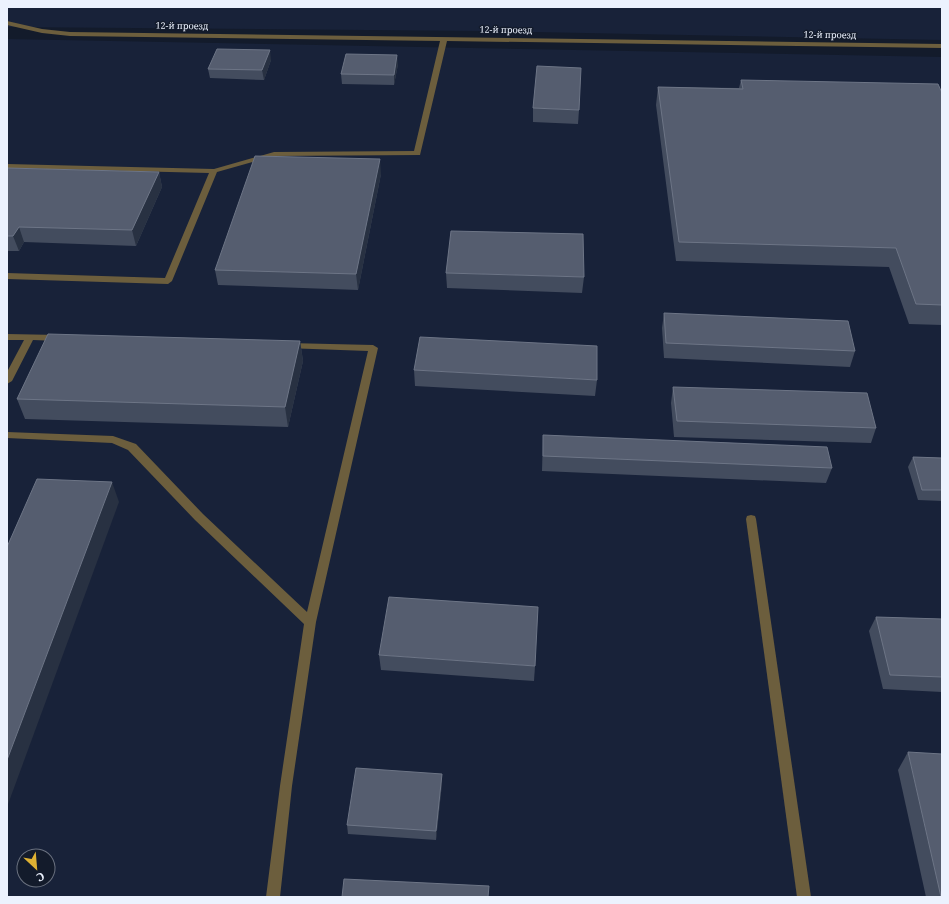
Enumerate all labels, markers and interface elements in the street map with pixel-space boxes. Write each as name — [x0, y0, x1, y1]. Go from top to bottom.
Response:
street label: 12-й проезд — [156, 19, 209, 32]
street label: 12-й проезд — [480, 23, 533, 36]
street label: 12-й проезд — [804, 28, 857, 41]
north arrow — [16, 848, 56, 888]
text: С — [34, 869, 47, 886]

